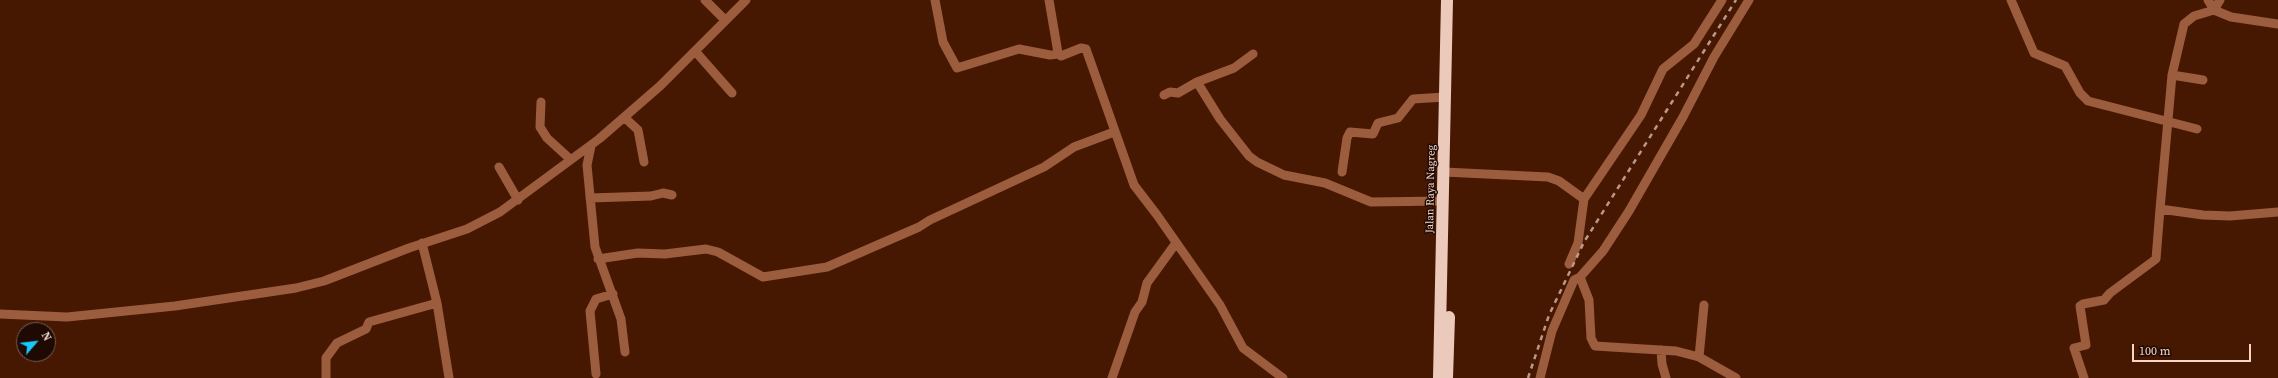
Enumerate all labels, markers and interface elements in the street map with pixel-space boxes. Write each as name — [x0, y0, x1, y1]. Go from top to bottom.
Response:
street label: Jalan Raya Nagreg — [1424, 145, 1438, 233]
north arrow — [16, 322, 56, 362]
text: N — [38, 330, 55, 344]
scale bar — [2134, 336, 2253, 362]
text: 100 m — [2139, 343, 2171, 359]

